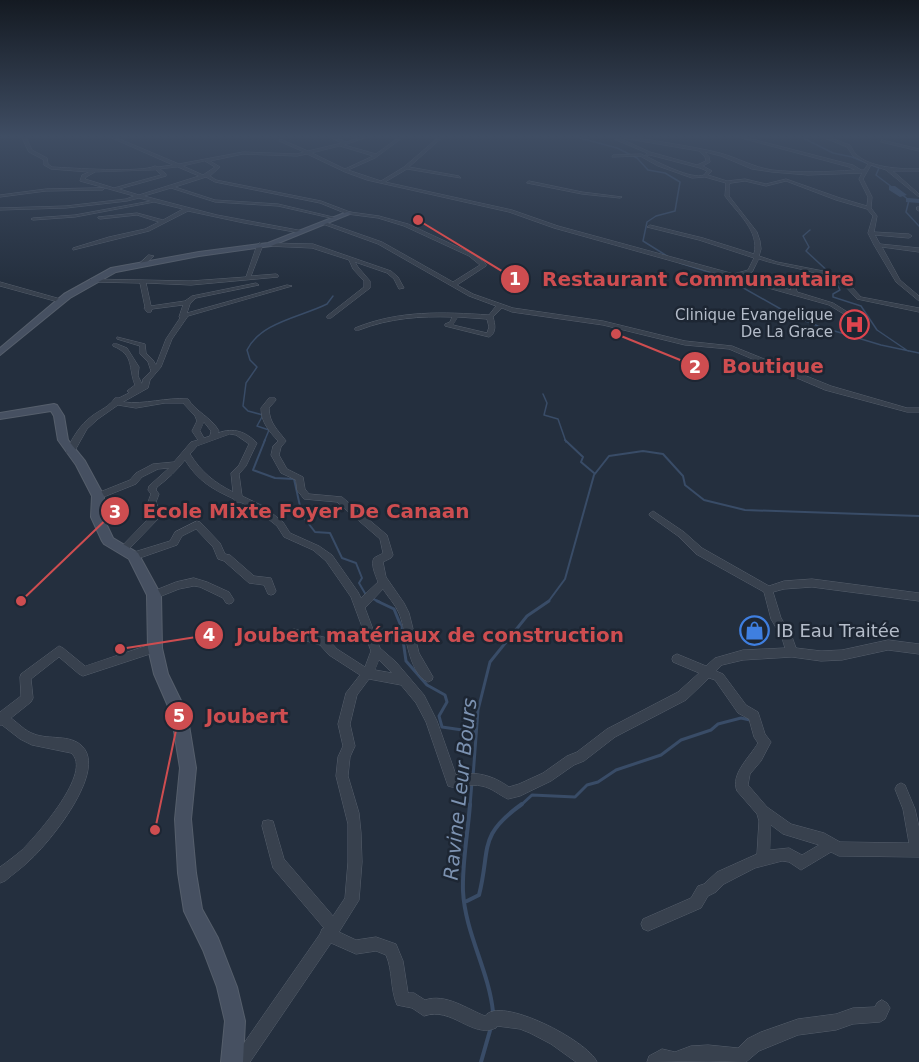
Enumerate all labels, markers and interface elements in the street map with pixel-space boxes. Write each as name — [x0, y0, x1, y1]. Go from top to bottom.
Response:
callout: Restaurant Communautaire — [500, 260, 866, 298]
text: Restaurant Communautaire — [542, 267, 854, 291]
text: 1 — [509, 268, 521, 289]
place label: Clinique Evangelique De La Grace — [675, 306, 833, 341]
hospital icon: Clinique Evangelique De La Grace — [838, 308, 870, 340]
callout: Boutique — [680, 347, 836, 385]
text: Boutique — [722, 354, 824, 378]
text: 2 — [689, 356, 701, 377]
callout: Ecole Mixte Foyer De Canaan — [100, 492, 481, 530]
text: Ecole Mixte Foyer De Canaan — [142, 499, 470, 523]
text: 3 — [109, 501, 121, 522]
shop icon: IB Eau Traitée — [739, 615, 771, 647]
callout: Joubert matériaux de construction — [194, 616, 635, 654]
place label: IB Eau Traitée — [776, 620, 900, 641]
text: Joubert matériaux de construction — [234, 623, 624, 647]
text: 4 — [203, 624, 215, 645]
callout: Joubert — [164, 697, 301, 735]
water label: Ravine Leur Bours — [439, 697, 481, 881]
text: Joubert — [204, 704, 289, 728]
text: 5 — [173, 705, 185, 726]

